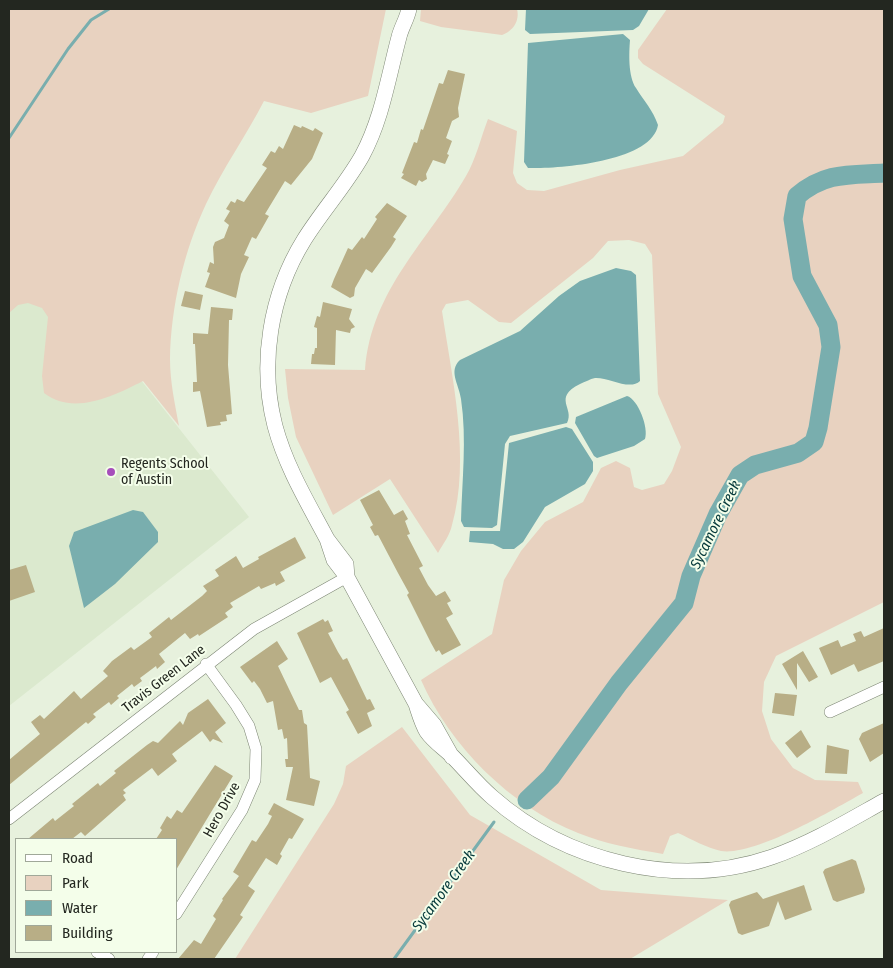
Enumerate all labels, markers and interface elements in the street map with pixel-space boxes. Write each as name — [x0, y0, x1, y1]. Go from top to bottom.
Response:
place label: Regents School of Austin — [121, 456, 209, 488]
marker: Regents School of Austin — [105, 466, 117, 478]
water label: Sycamore Creek — [687, 478, 745, 572]
street label: Travis Green Lane — [119, 641, 209, 717]
street label: Hero Drive — [200, 780, 244, 840]
legend — [15, 838, 178, 953]
water label: Sycamore Creek — [408, 847, 480, 935]
text: Road — [62, 849, 93, 867]
text: Park — [62, 874, 89, 892]
text: Water — [62, 899, 97, 917]
text: Building — [62, 924, 113, 942]

